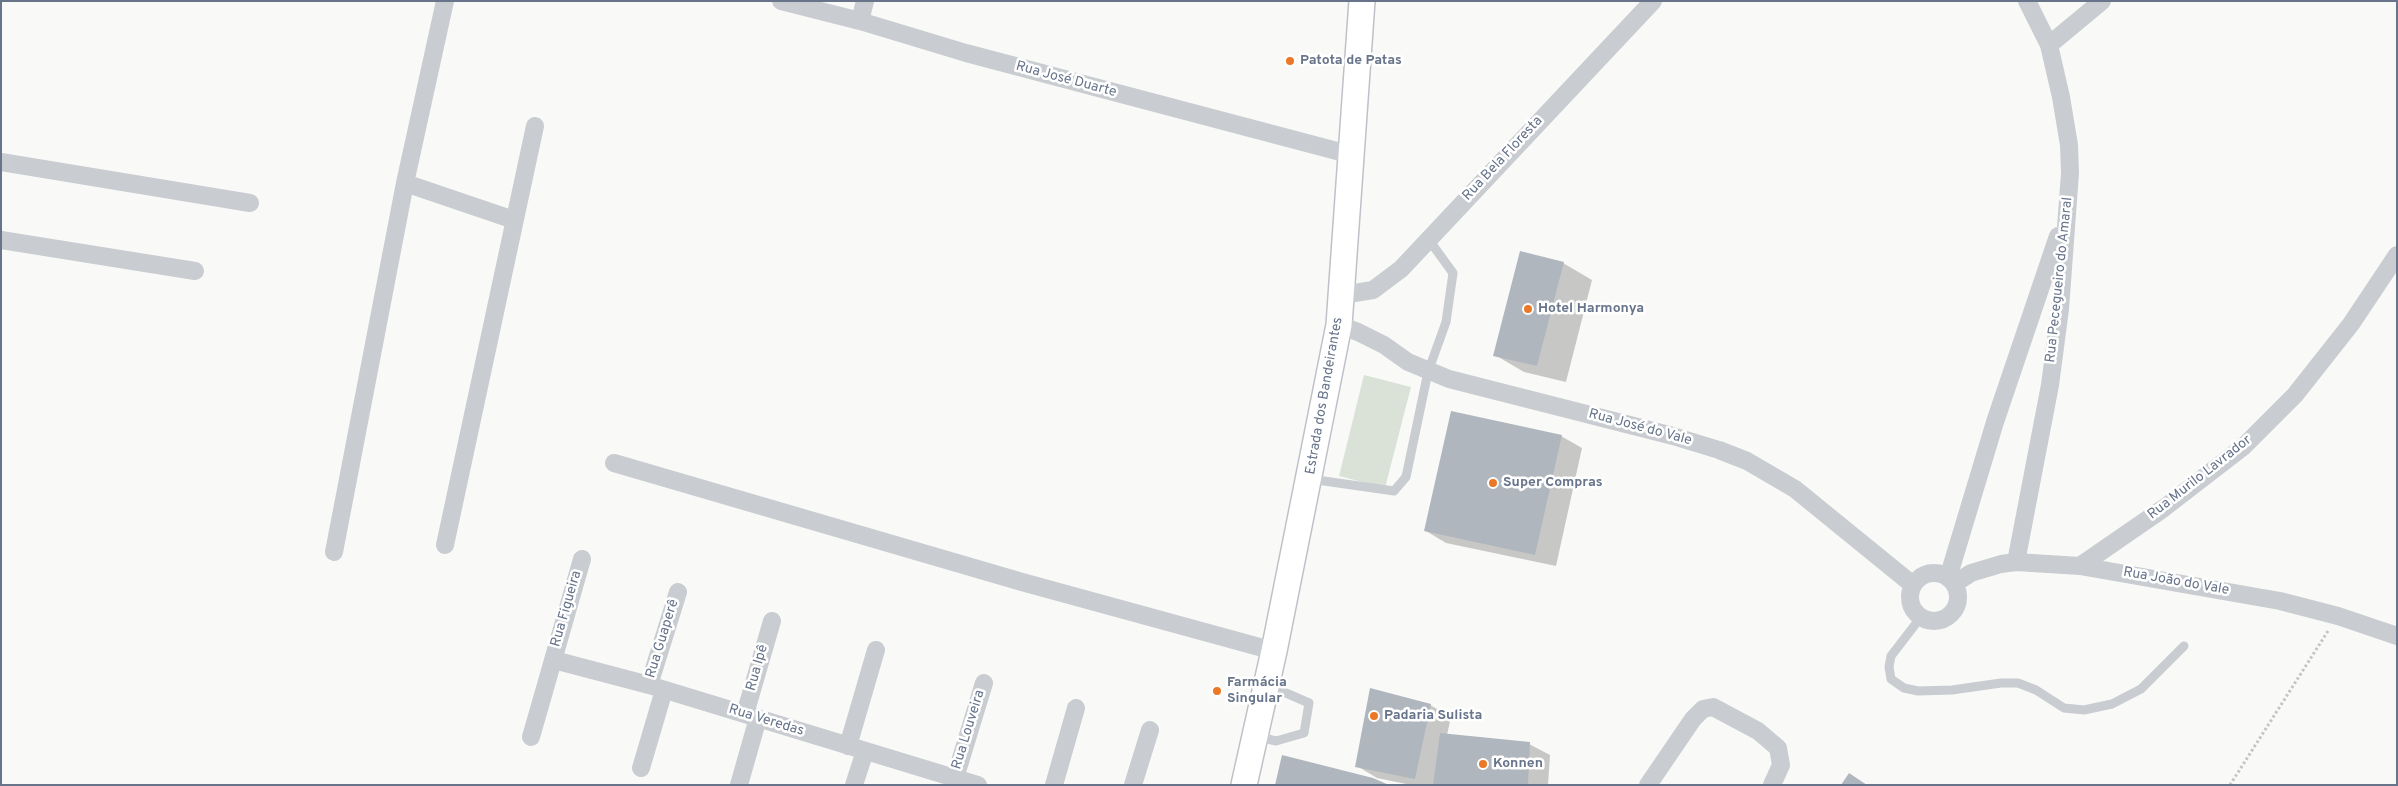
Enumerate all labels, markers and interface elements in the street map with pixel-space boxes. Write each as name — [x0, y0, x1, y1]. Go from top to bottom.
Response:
place label: Patota de Patas — [1300, 53, 1402, 69]
marker: Patota de Patas — [1284, 55, 1296, 67]
street label: Rua José Duarte — [1014, 58, 1118, 102]
street label: Rua Bela Floresta — [1459, 113, 1547, 205]
street label: Rua Pecegueiro do Amaral — [2043, 196, 2077, 364]
place label: Hotel Harmonya — [1538, 301, 1644, 317]
marker: Hotel Harmonya — [1522, 303, 1534, 315]
street label: Estrada dos Bandeirantes — [1303, 316, 1347, 476]
street label: Rua José do Vale — [1587, 406, 1693, 450]
street label: Rua Murilo Lavrador — [2145, 432, 2255, 524]
place label: Super Compras — [1503, 475, 1603, 491]
marker: Super Compras — [1487, 477, 1499, 489]
street label: Rua João do Vale — [2122, 564, 2230, 600]
street label: Rua Figueira — [548, 569, 586, 649]
street label: Rua Guaperê — [643, 597, 683, 681]
street label: Rua Ipê — [743, 643, 773, 693]
place label: Farmácia Singular — [1227, 675, 1287, 708]
marker: Farmácia Singular — [1211, 685, 1223, 697]
street label: Rua Louveira — [949, 688, 989, 772]
street label: Rua Veredas — [726, 702, 806, 740]
place label: Padaria Sulista — [1384, 708, 1482, 724]
marker: Padaria Sulista — [1368, 710, 1380, 722]
place label: Konnen — [1493, 756, 1543, 772]
marker: Konnen — [1477, 758, 1489, 770]

